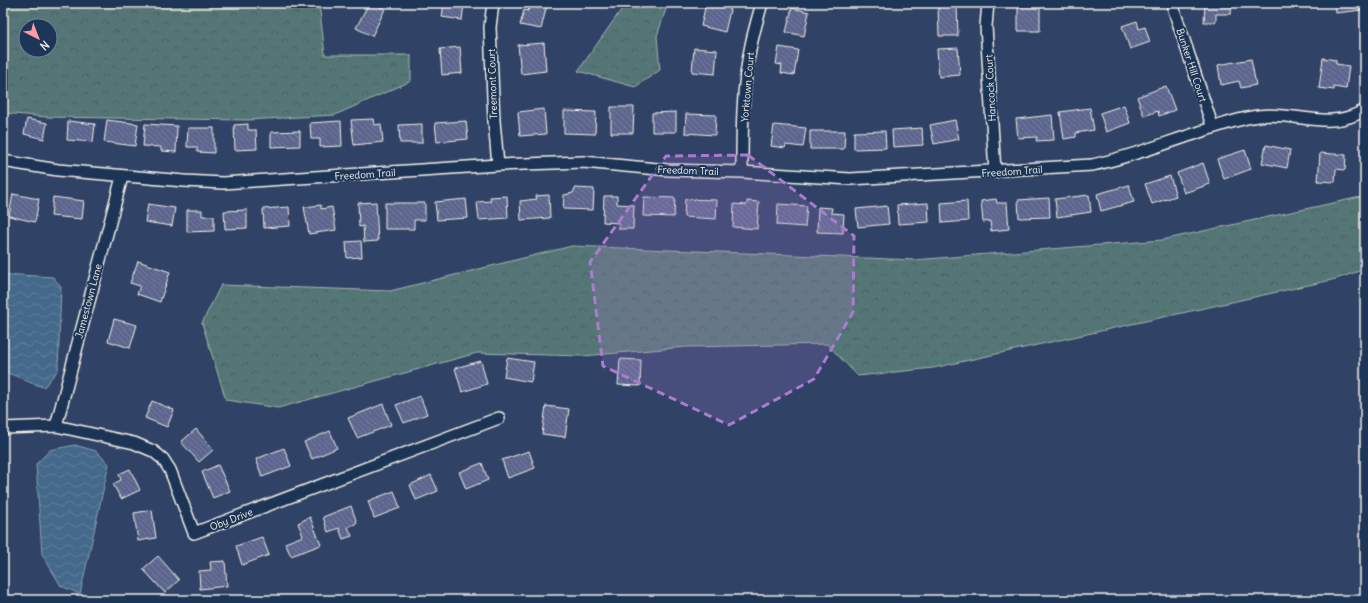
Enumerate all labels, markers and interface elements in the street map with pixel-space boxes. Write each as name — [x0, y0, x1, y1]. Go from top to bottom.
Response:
north arrow — [18, 18, 58, 58]
street label: Bunker Hill Court — [1173, 27, 1210, 104]
text: N — [37, 38, 52, 53]
street label: Treemont Court — [485, 48, 500, 119]
street label: Yorktown Court — [738, 51, 757, 123]
street label: Hancock Court — [982, 53, 999, 122]
street label: Freedom Trail — [657, 163, 719, 178]
street label: Freedom Trail — [981, 163, 1043, 180]
street label: Freedom Trail — [334, 166, 396, 183]
street label: Jamestown Lane — [72, 262, 105, 340]
street label: Oby Drive — [208, 505, 255, 534]

